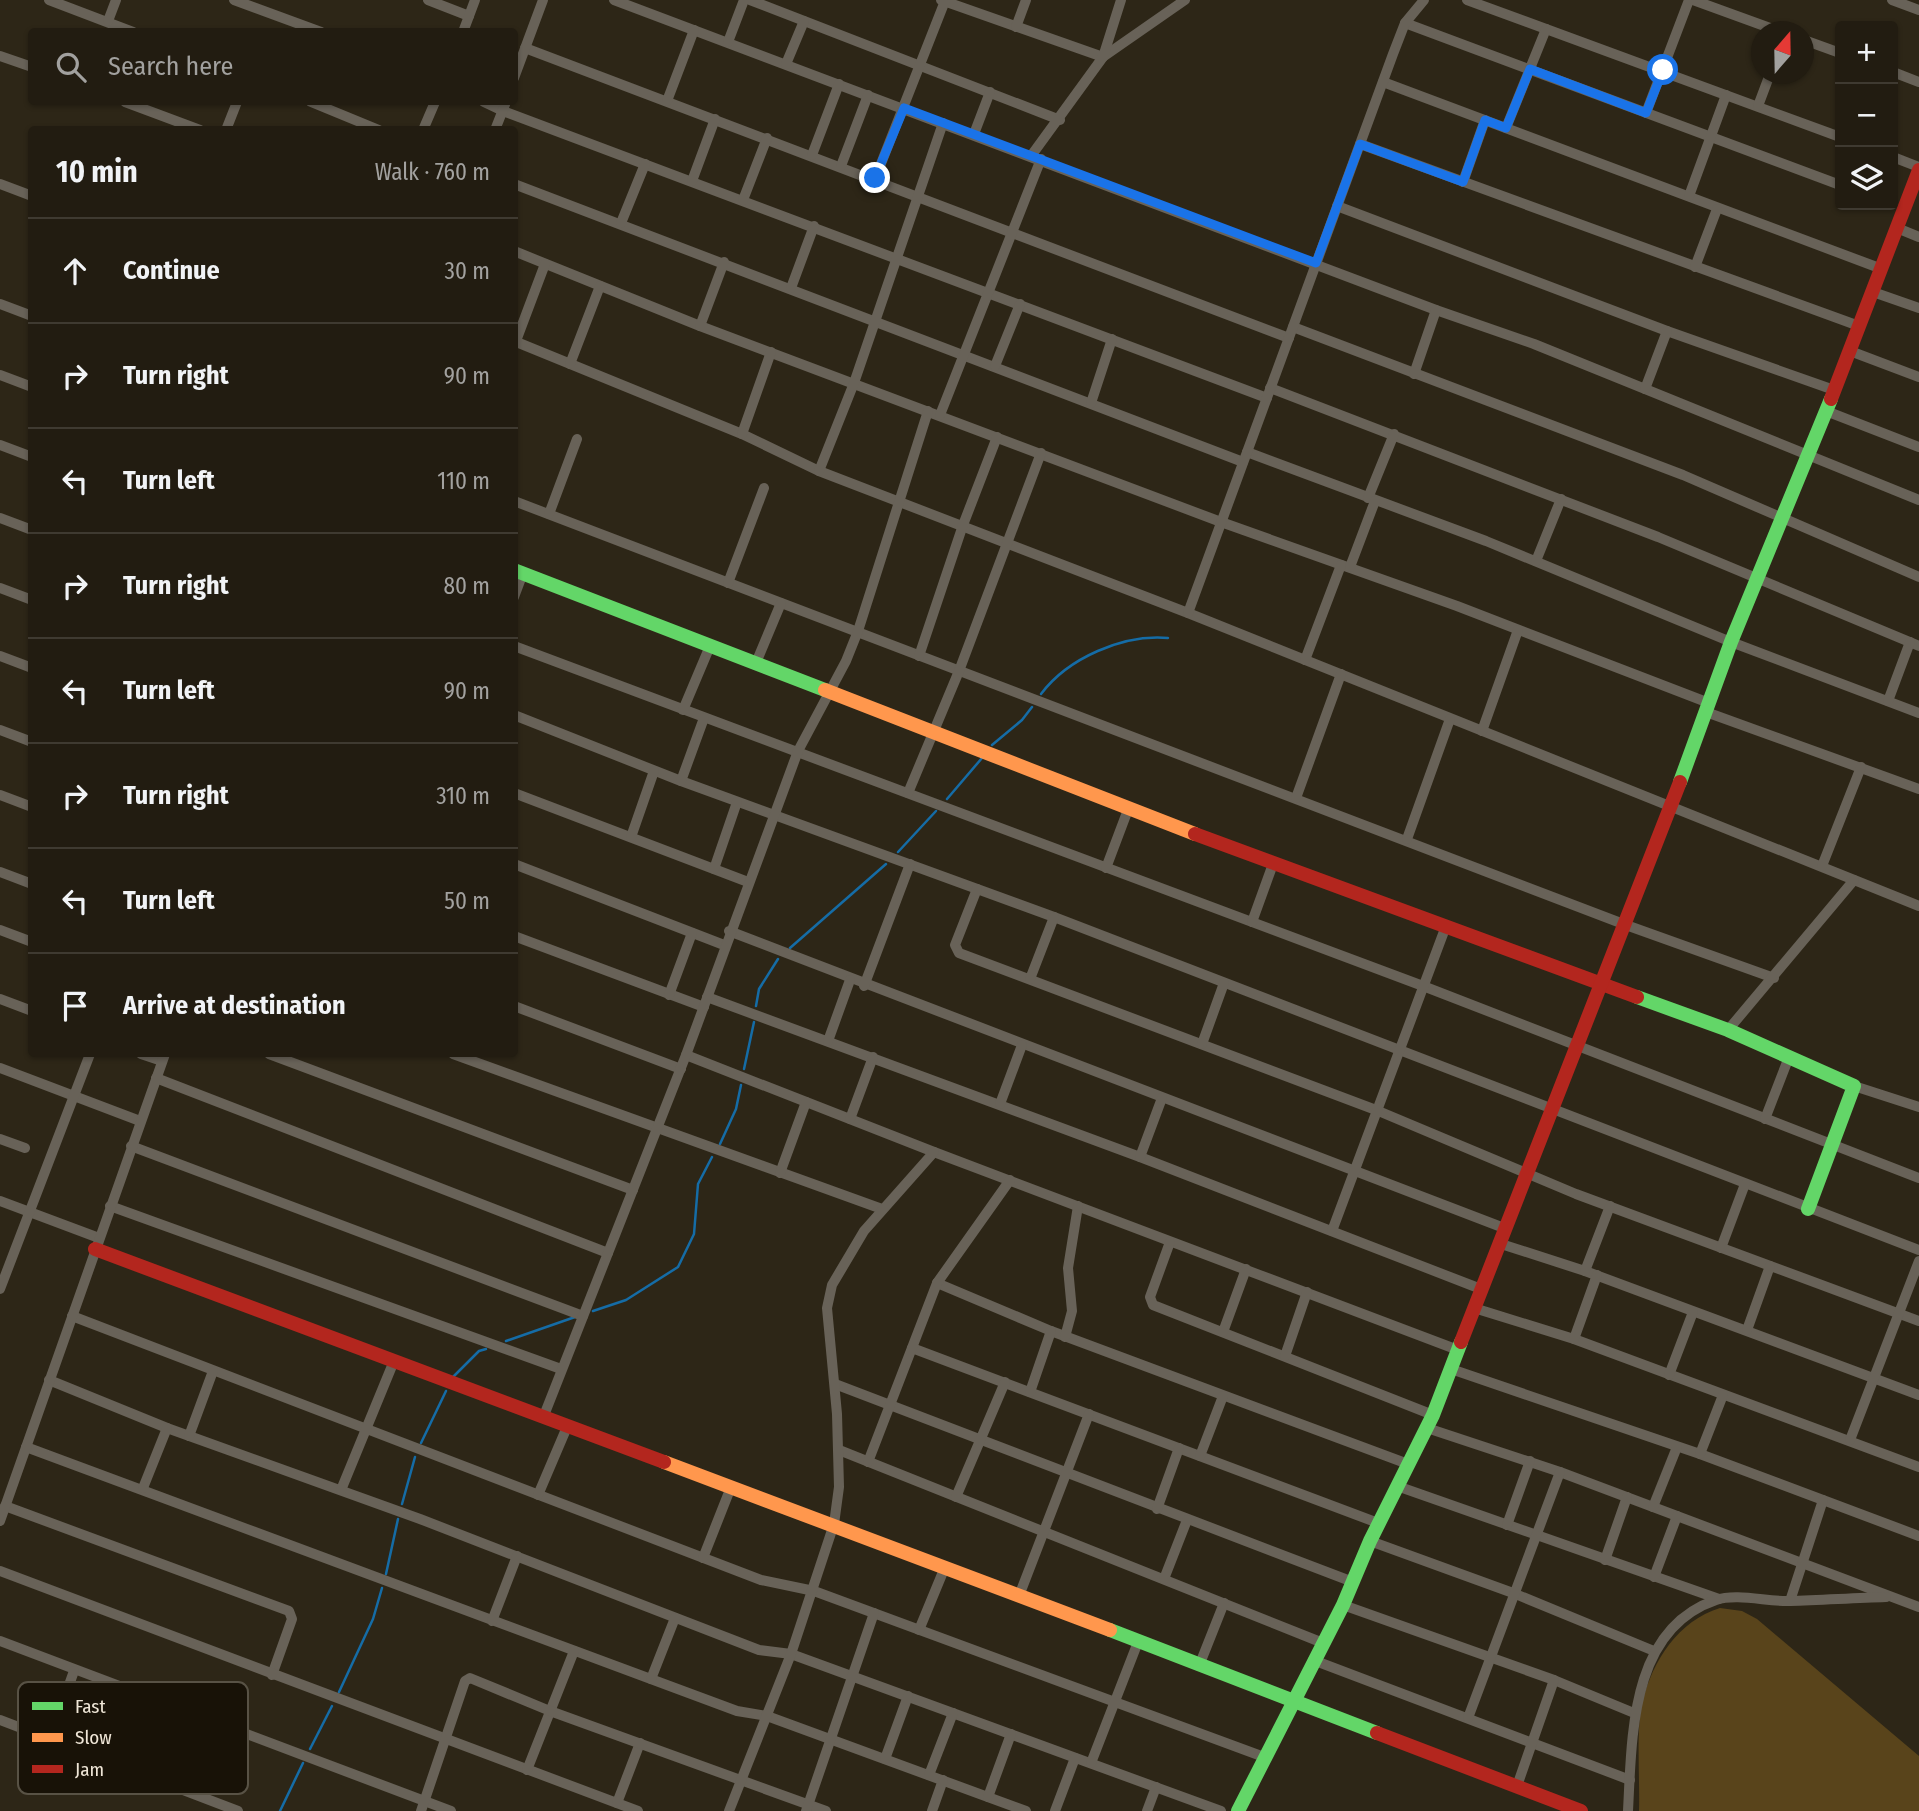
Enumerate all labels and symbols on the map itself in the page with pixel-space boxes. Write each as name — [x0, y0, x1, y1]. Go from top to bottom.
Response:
north arrow — [1751, 21, 1814, 84]
route start — [1647, 54, 1678, 85]
route end — [859, 162, 890, 193]
legend — [18, 1682, 248, 1794]
text: Fast — [75, 1695, 106, 1718]
text: Slow — [75, 1726, 112, 1749]
text: Jam — [75, 1758, 104, 1781]

